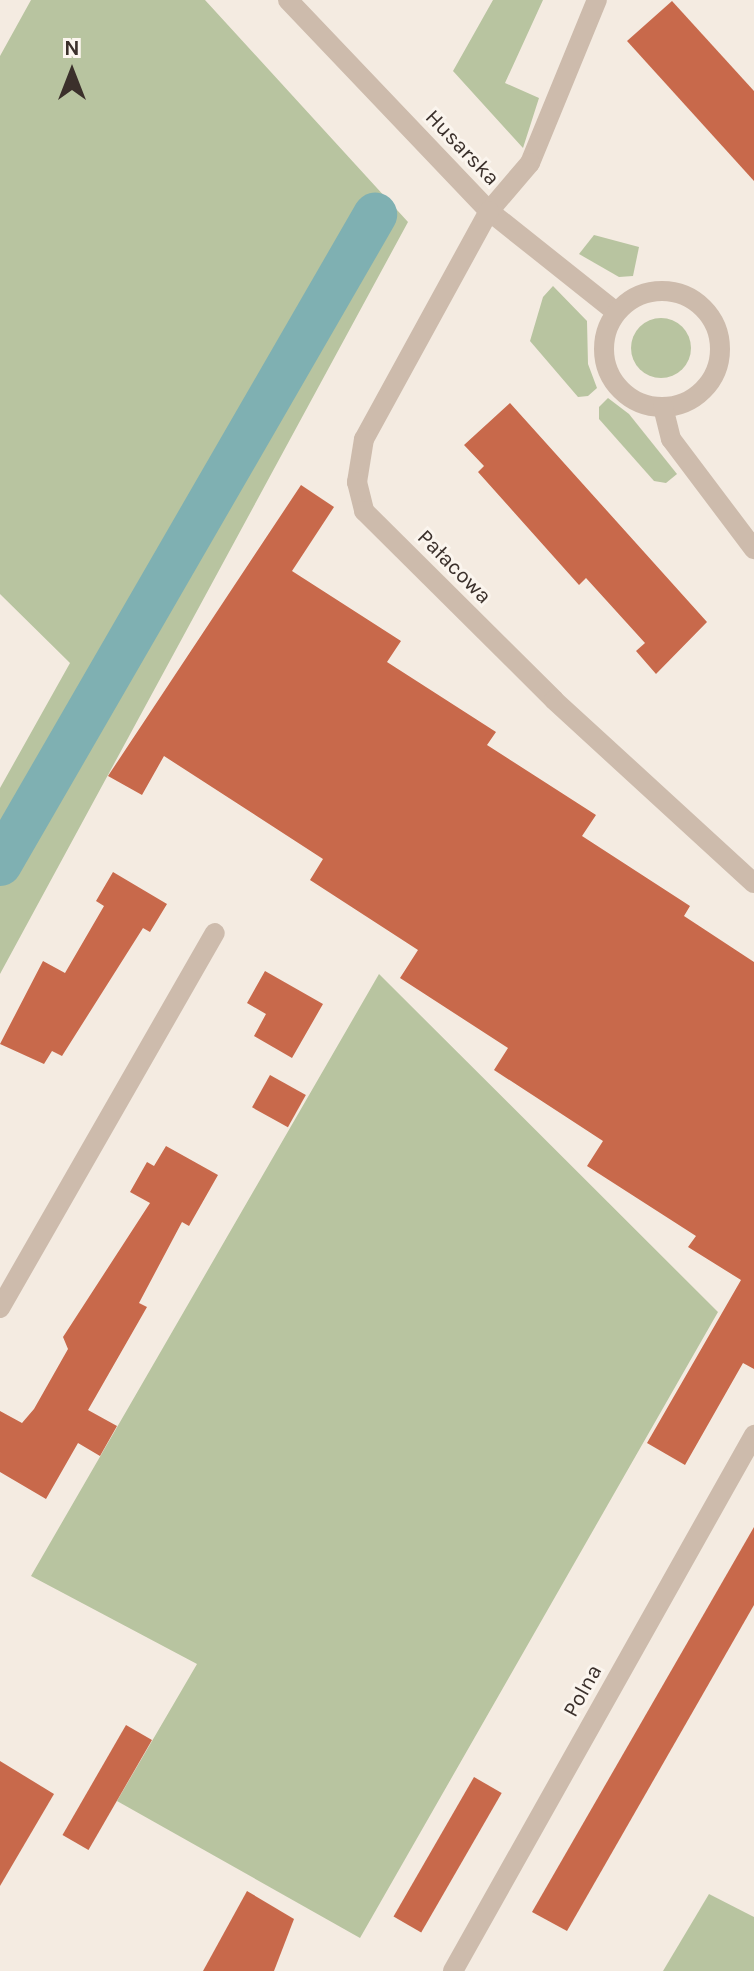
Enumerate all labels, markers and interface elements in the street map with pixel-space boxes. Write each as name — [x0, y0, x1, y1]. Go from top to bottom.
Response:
north arrow — [32, 32, 112, 112]
text: N — [64, 35, 80, 61]
street label: Husarska — [419, 104, 505, 192]
street label: Pałacowa — [411, 524, 497, 610]
street label: Polna — [558, 1660, 608, 1722]

